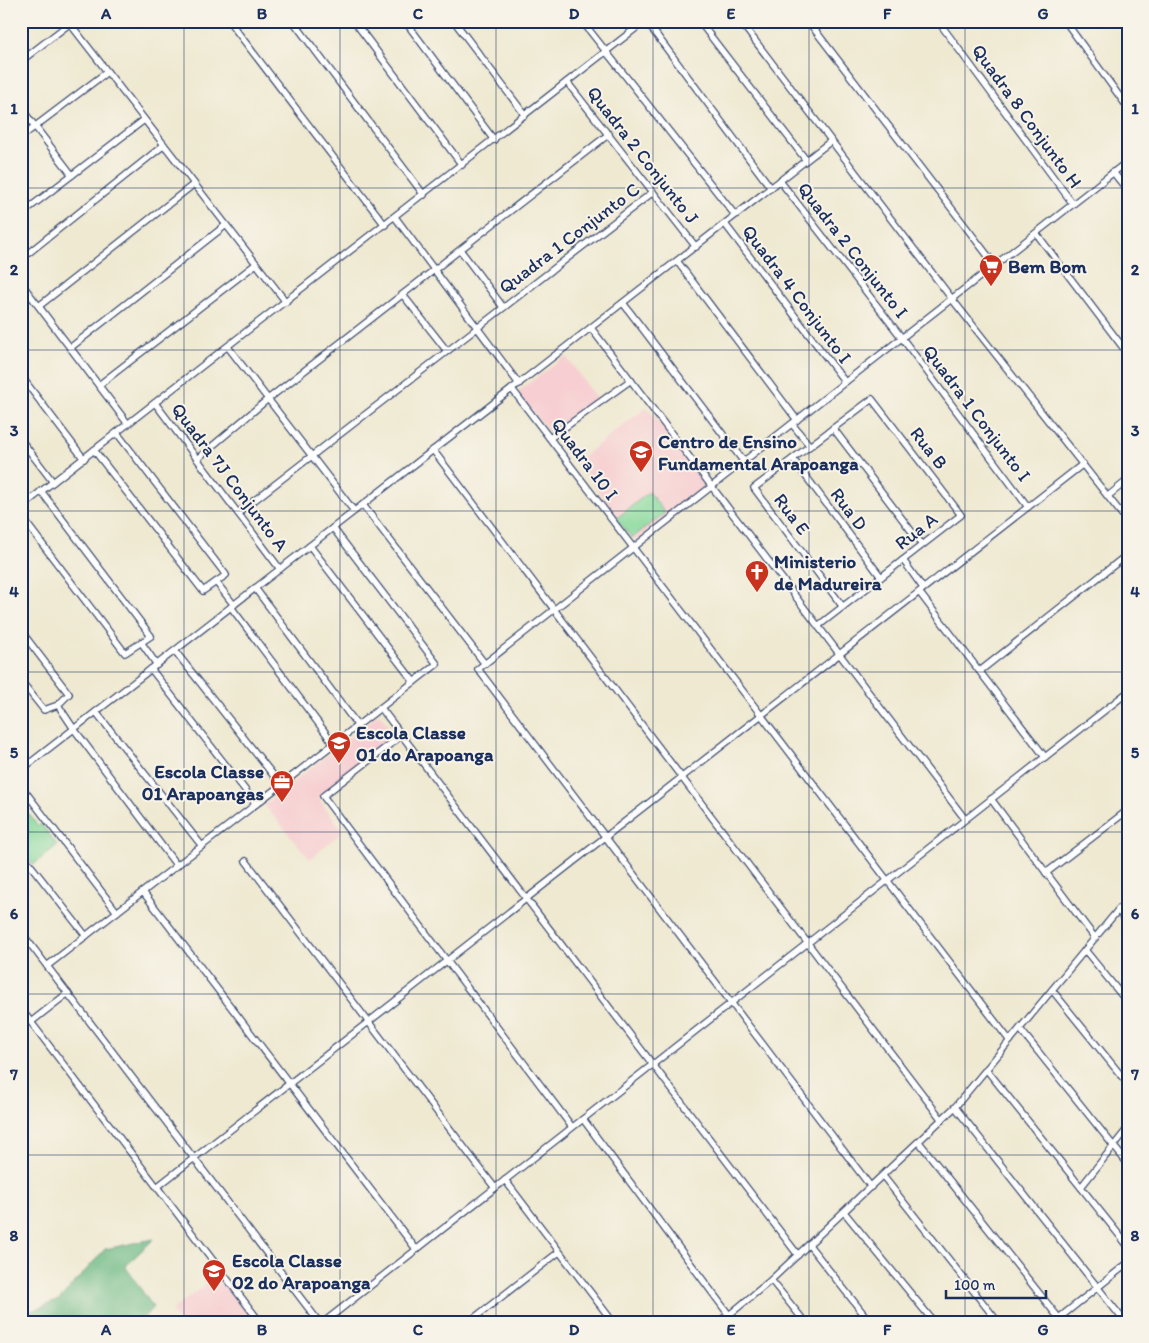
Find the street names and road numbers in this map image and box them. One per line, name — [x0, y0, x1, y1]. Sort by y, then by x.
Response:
street label: Quadra 8 Conjunto H — [967, 39, 1087, 193]
street label: Quadra 2 Conjunto J — [582, 81, 704, 229]
street label: Quadra 2 Conjunto I — [793, 177, 913, 323]
street label: Quadra 1 Conjunto C — [494, 178, 644, 298]
street label: Quadra 4 Conjunto I — [737, 220, 857, 368]
street label: Quadra 1 Conjunto I — [918, 340, 1036, 486]
street label: Quadra 7J Conjunto A — [167, 398, 293, 556]
street label: Quadra 10 I — [547, 413, 623, 505]
street label: Rua B — [905, 422, 953, 474]
street label: Rua D — [825, 483, 873, 535]
street label: Rua E — [769, 489, 815, 539]
street label: Rua A — [890, 507, 942, 555]

